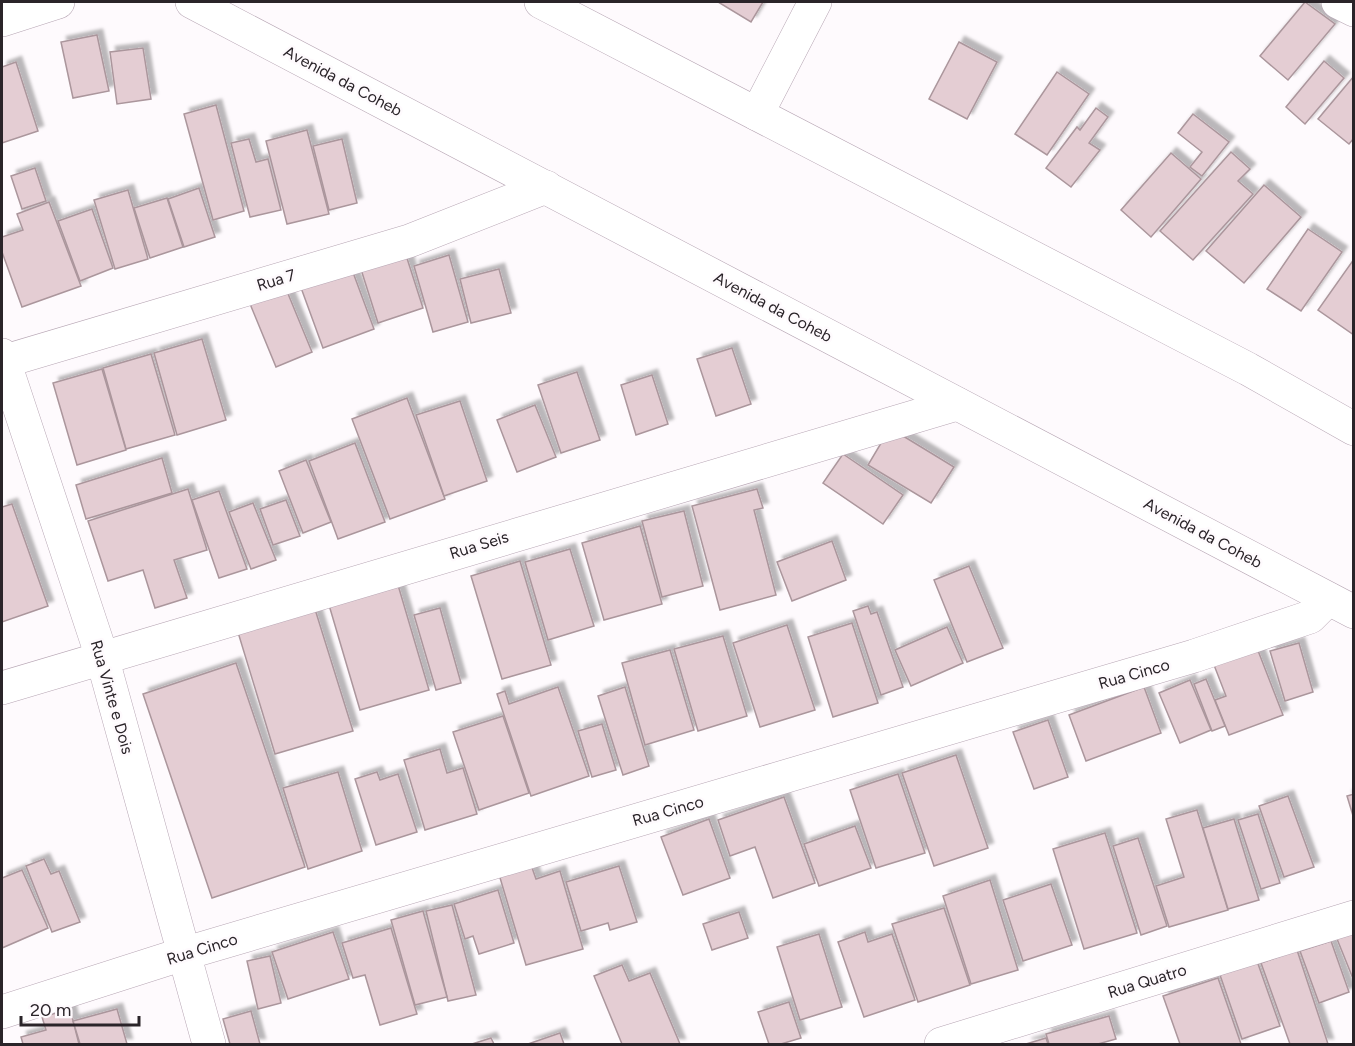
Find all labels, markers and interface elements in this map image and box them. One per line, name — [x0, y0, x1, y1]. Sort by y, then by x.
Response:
street label: Avenida da Coheb — [281, 42, 405, 120]
street label: Rua 7 — [254, 265, 298, 295]
street label: Avenida da Coheb — [711, 268, 835, 346]
street label: Avenida da Coheb — [1141, 494, 1265, 572]
street label: Rua Seis — [447, 527, 511, 563]
street label: Rua Vinte e Dois — [87, 638, 137, 756]
street label: Rua Cinco — [1096, 655, 1172, 693]
street label: Rua Cinco — [630, 792, 706, 830]
street label: Rua Cinco — [164, 929, 240, 969]
street label: Rua Quatro — [1105, 960, 1189, 1002]
scale bar — [21, 989, 140, 1027]
text: 20 m — [30, 999, 71, 1021]

